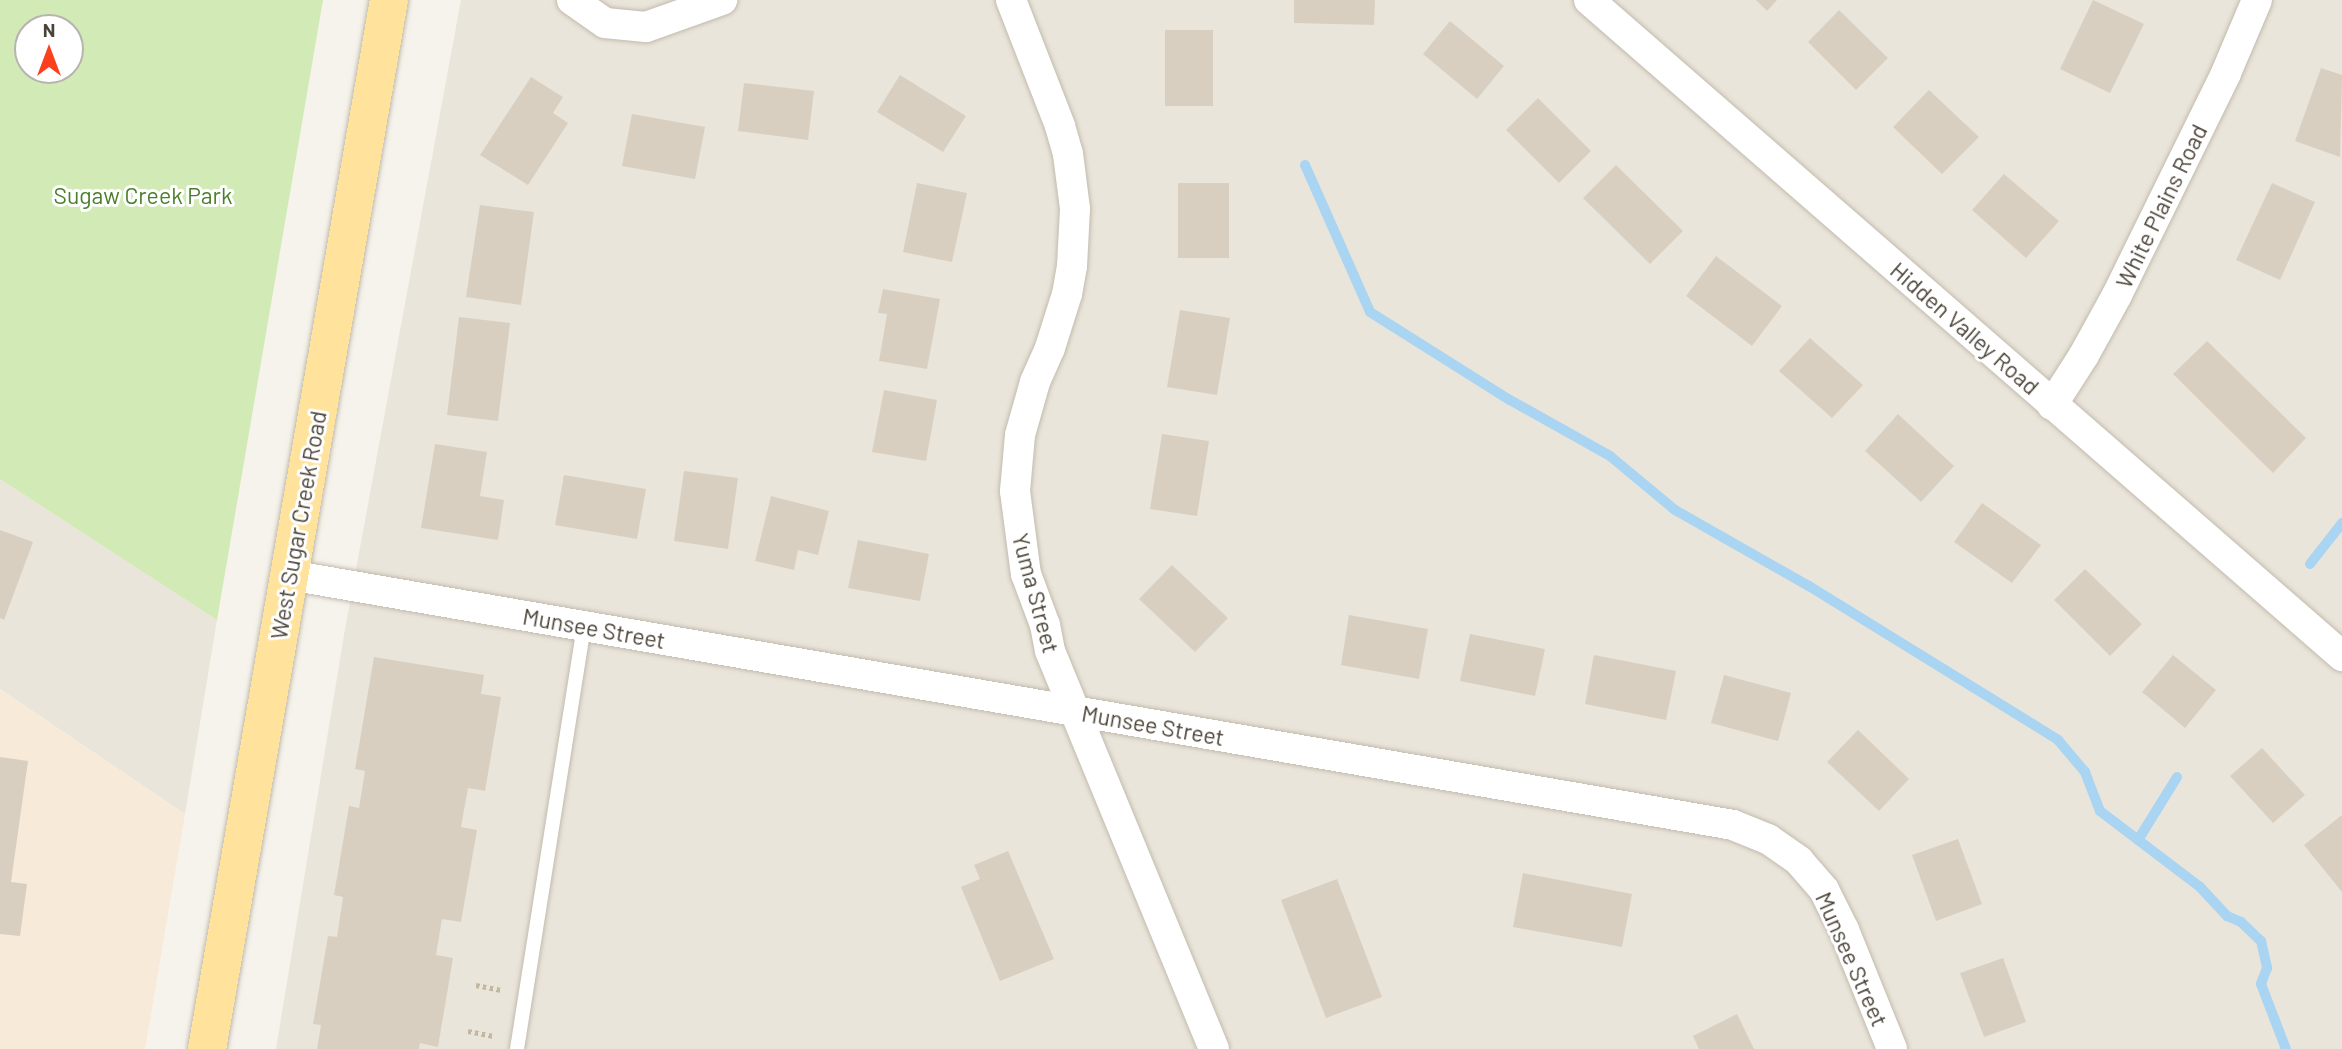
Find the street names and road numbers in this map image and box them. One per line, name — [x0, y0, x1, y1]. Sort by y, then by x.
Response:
street label: White Plains Road — [2109, 120, 2213, 292]
street label: Hidden Valley Road — [1885, 256, 2045, 400]
street label: West Sugar Creek Road — [264, 409, 332, 641]
street label: Yuma Street — [1007, 530, 1065, 656]
street label: Munsee Street — [521, 602, 667, 654]
street label: Munsee Street — [1080, 699, 1226, 751]
street label: Munsee Street — [1810, 888, 1894, 1030]

